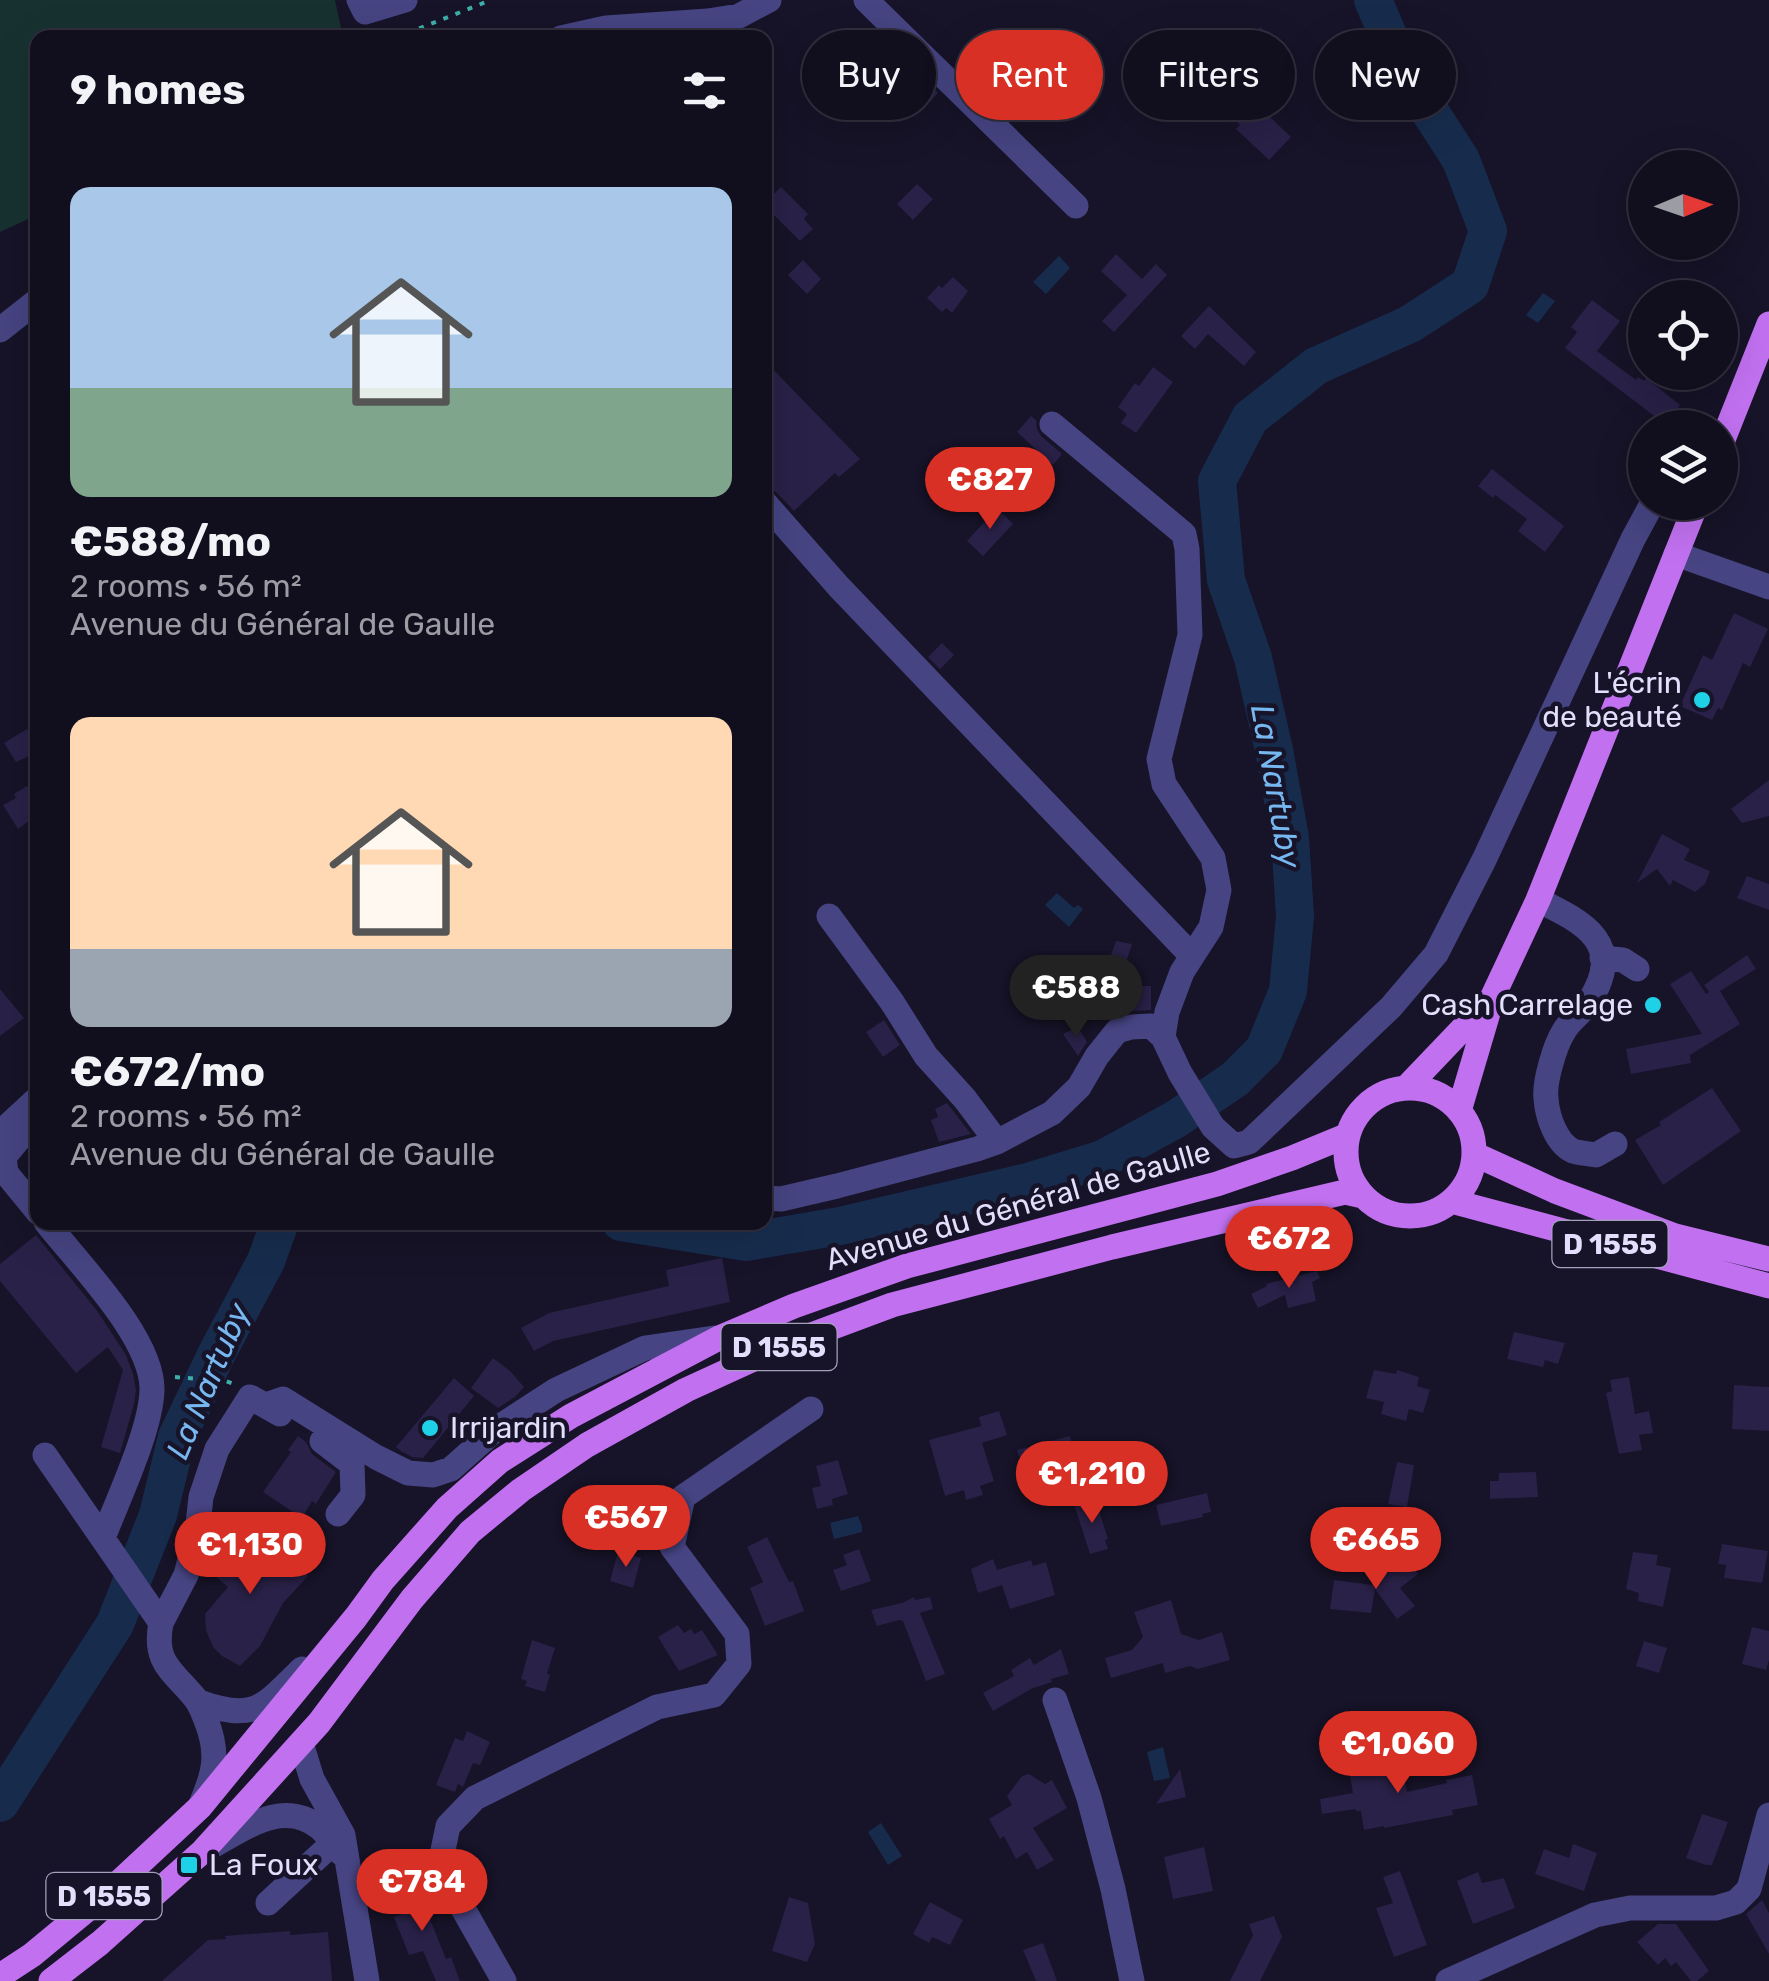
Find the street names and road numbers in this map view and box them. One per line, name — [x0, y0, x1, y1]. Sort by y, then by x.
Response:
street label: Avenue du Général de Gaulle — [821, 1134, 1215, 1278]
road number: D 1555 — [1552, 1221, 1668, 1267]
road number: D 1555 — [722, 1324, 836, 1370]
road number: D 1555 — [46, 1873, 162, 1919]

